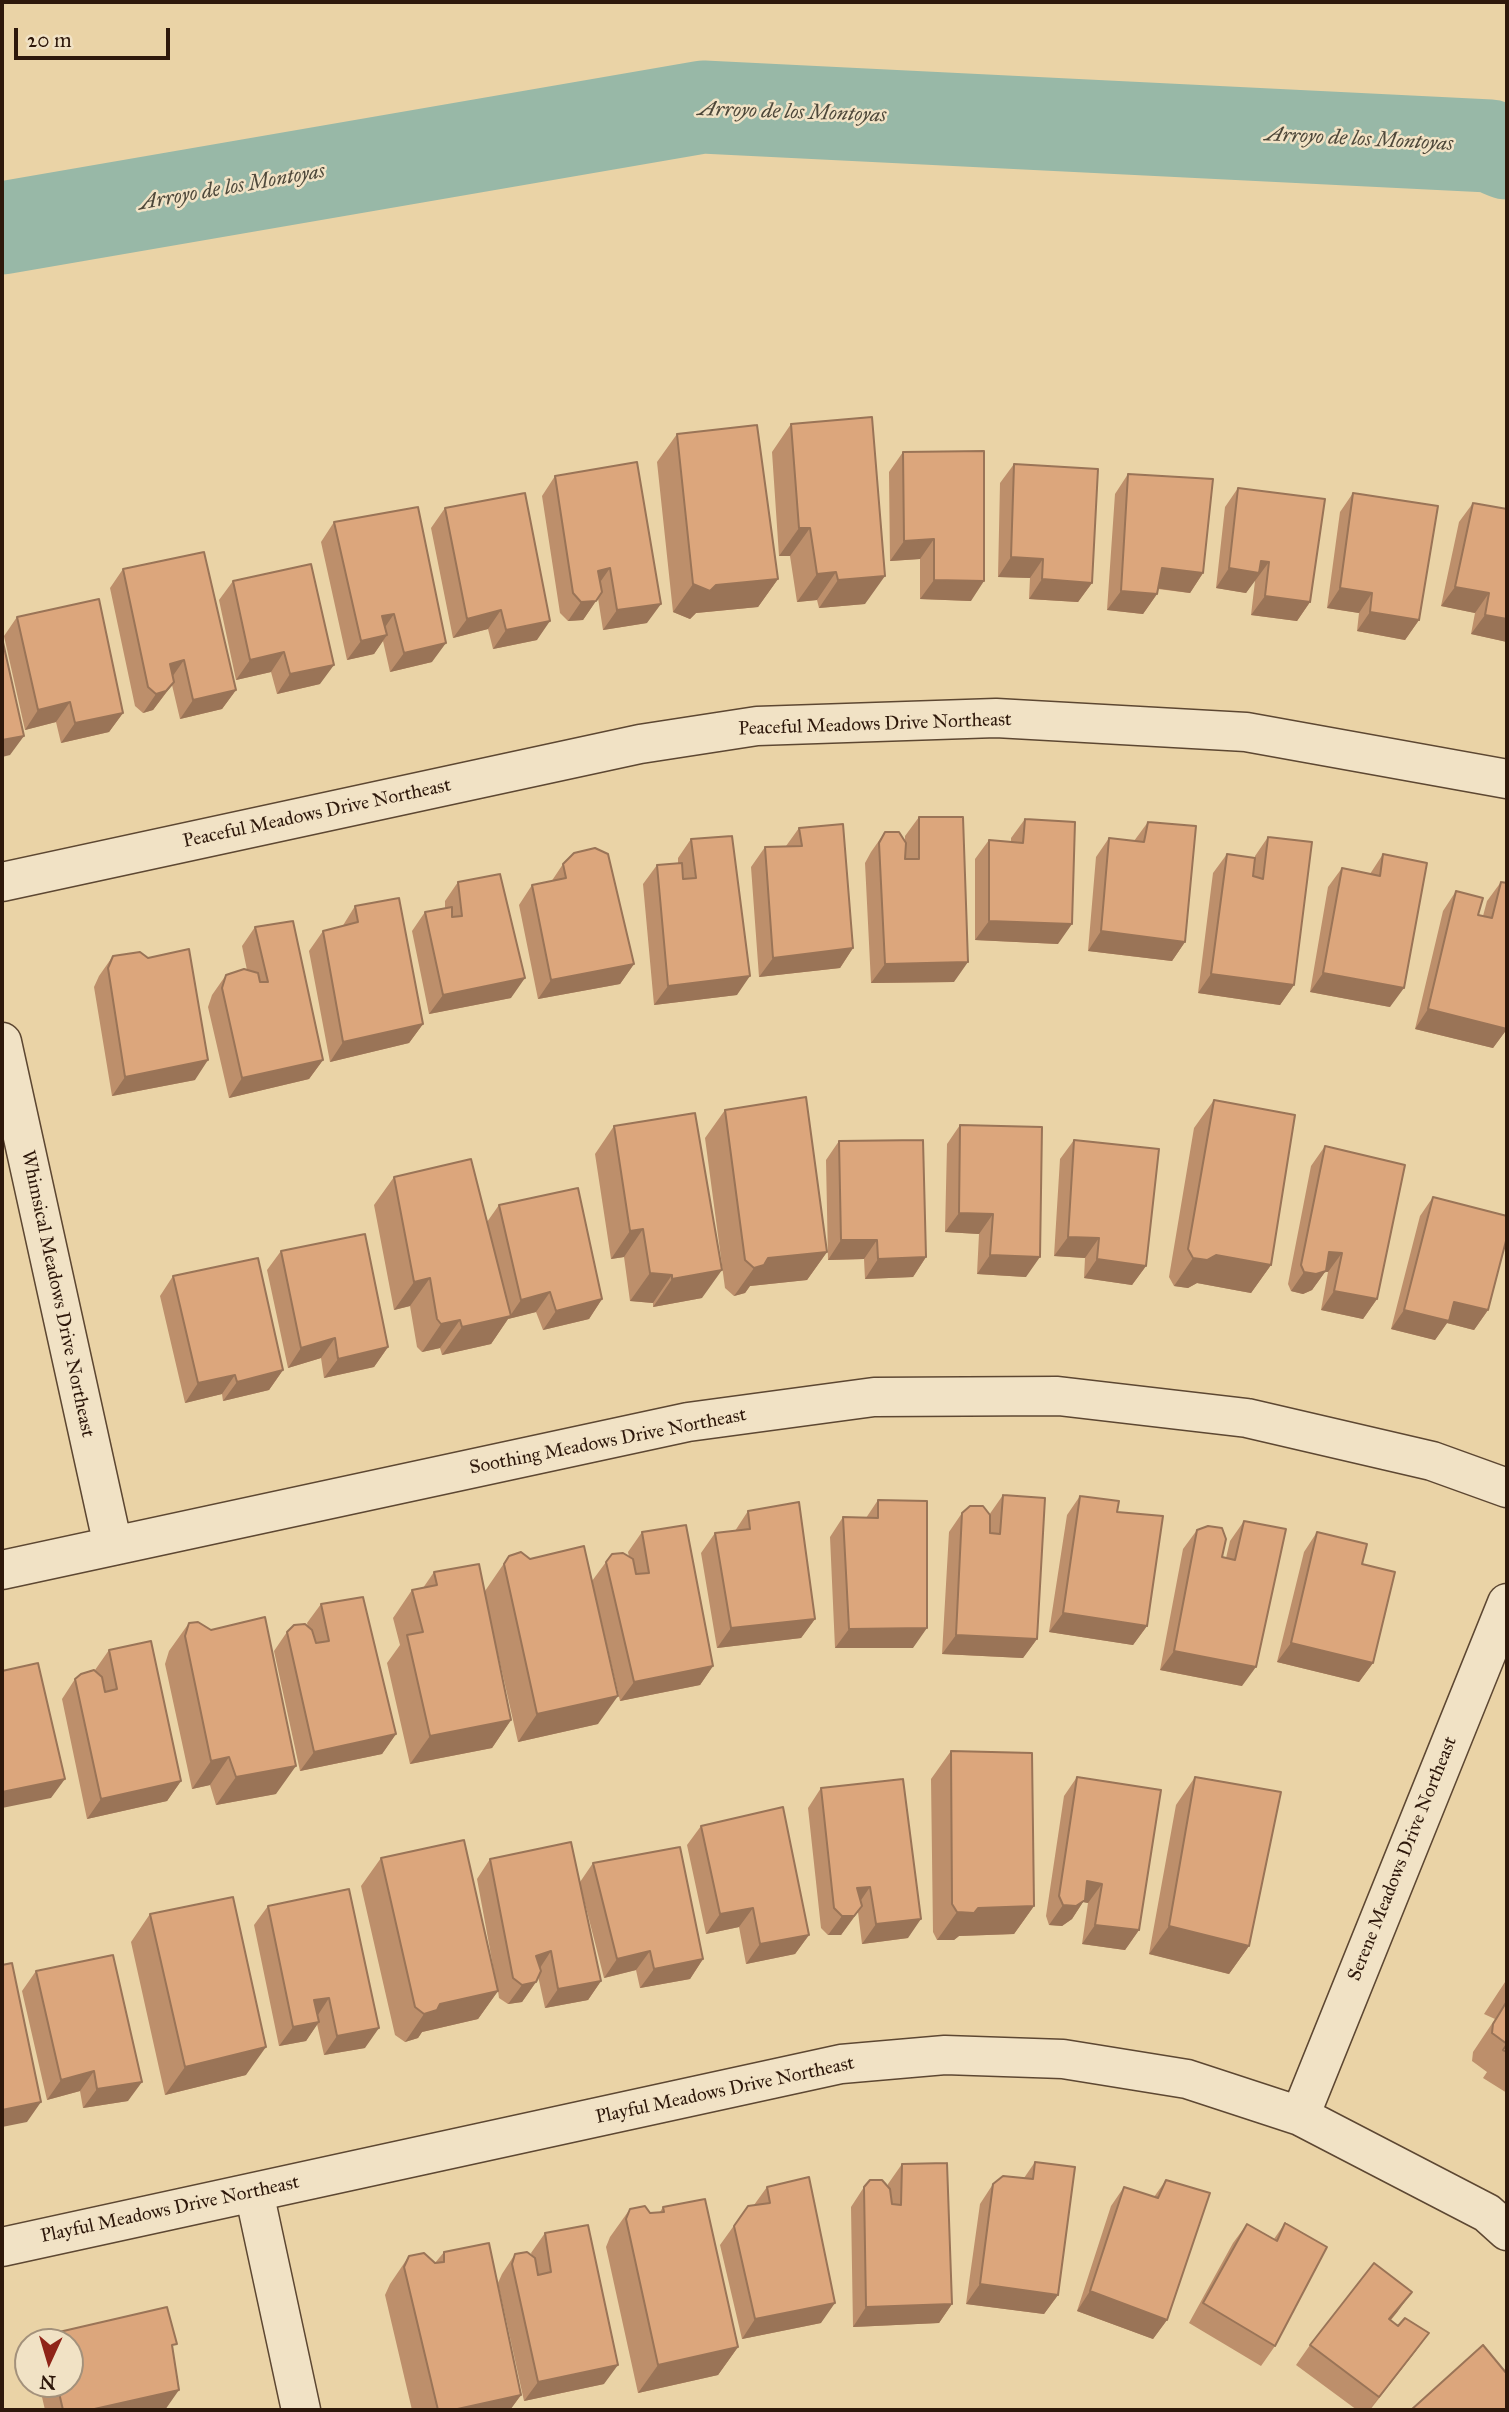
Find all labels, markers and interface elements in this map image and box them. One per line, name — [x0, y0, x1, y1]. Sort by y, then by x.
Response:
scale bar — [18, 14, 173, 58]
text: 20 m — [27, 27, 72, 53]
water label: Arroyo de los Montoyas — [697, 97, 887, 129]
water label: Arroyo de los Montoyas — [1264, 122, 1454, 158]
water label: Arroyo de los Montoyas — [137, 159, 327, 217]
street label: Peaceful Meadows Drive Northeast — [738, 709, 1012, 741]
street label: Peaceful Meadows Drive Northeast — [181, 774, 453, 854]
street label: Whimsical Meadows Drive Northeast — [15, 1148, 99, 1440]
street label: Soothing Meadows Drive Northeast — [468, 1404, 748, 1480]
street label: Serene Meadows Drive Northeast — [1343, 1734, 1463, 1984]
street label: Playful Meadows Drive Northeast — [594, 2052, 856, 2130]
street label: Playful Meadows Drive Northeast — [39, 2171, 301, 2249]
north arrow — [14, 2328, 84, 2398]
text: N — [39, 2370, 56, 2394]

